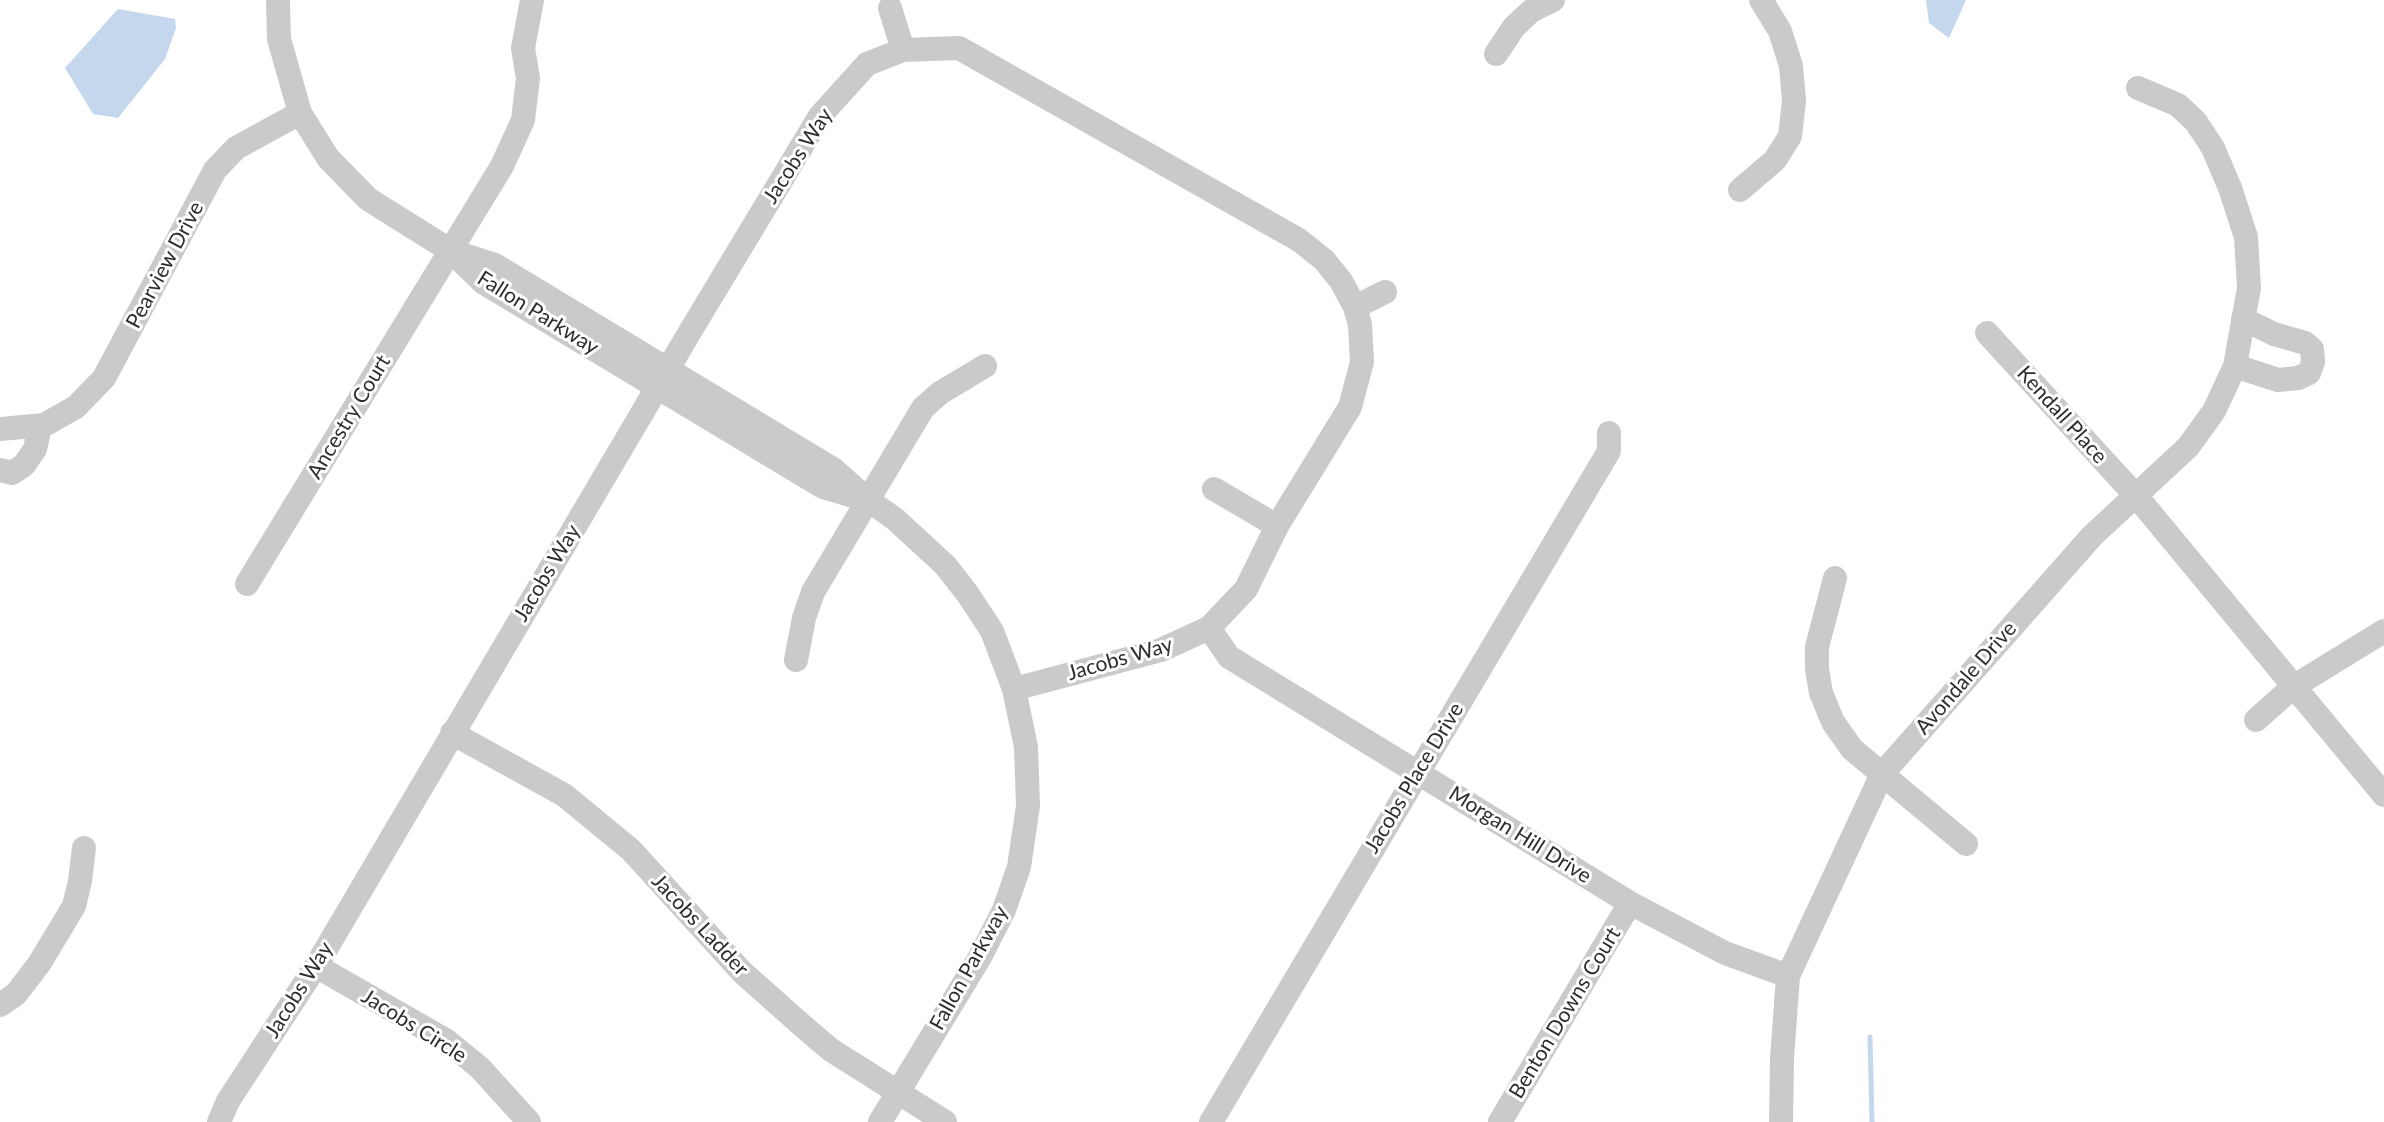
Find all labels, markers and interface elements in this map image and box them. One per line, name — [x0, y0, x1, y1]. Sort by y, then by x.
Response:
street label: Jacobs Way — [758, 104, 838, 208]
street label: Pearview Drive — [121, 197, 209, 333]
street label: Fallon Parkway — [473, 266, 603, 360]
street label: Ancestry Court — [302, 351, 396, 483]
street label: Kendall Place — [2012, 361, 2112, 469]
street label: Jacobs Way — [508, 520, 586, 626]
street label: Avondale Drive — [1910, 616, 2022, 740]
street label: Jacobs Way — [1064, 632, 1176, 686]
street label: Jacobs Place Drive — [1359, 698, 1469, 858]
street label: Morgan Hill Drive — [1444, 781, 1596, 889]
street label: Jacobs Ladder — [646, 869, 754, 981]
street label: Fallon Parkway — [924, 901, 1014, 1035]
street label: Benton Downs Court — [1504, 923, 1626, 1103]
street label: Jacobs Way — [260, 937, 338, 1043]
street label: Jacobs Circle — [357, 984, 471, 1068]

